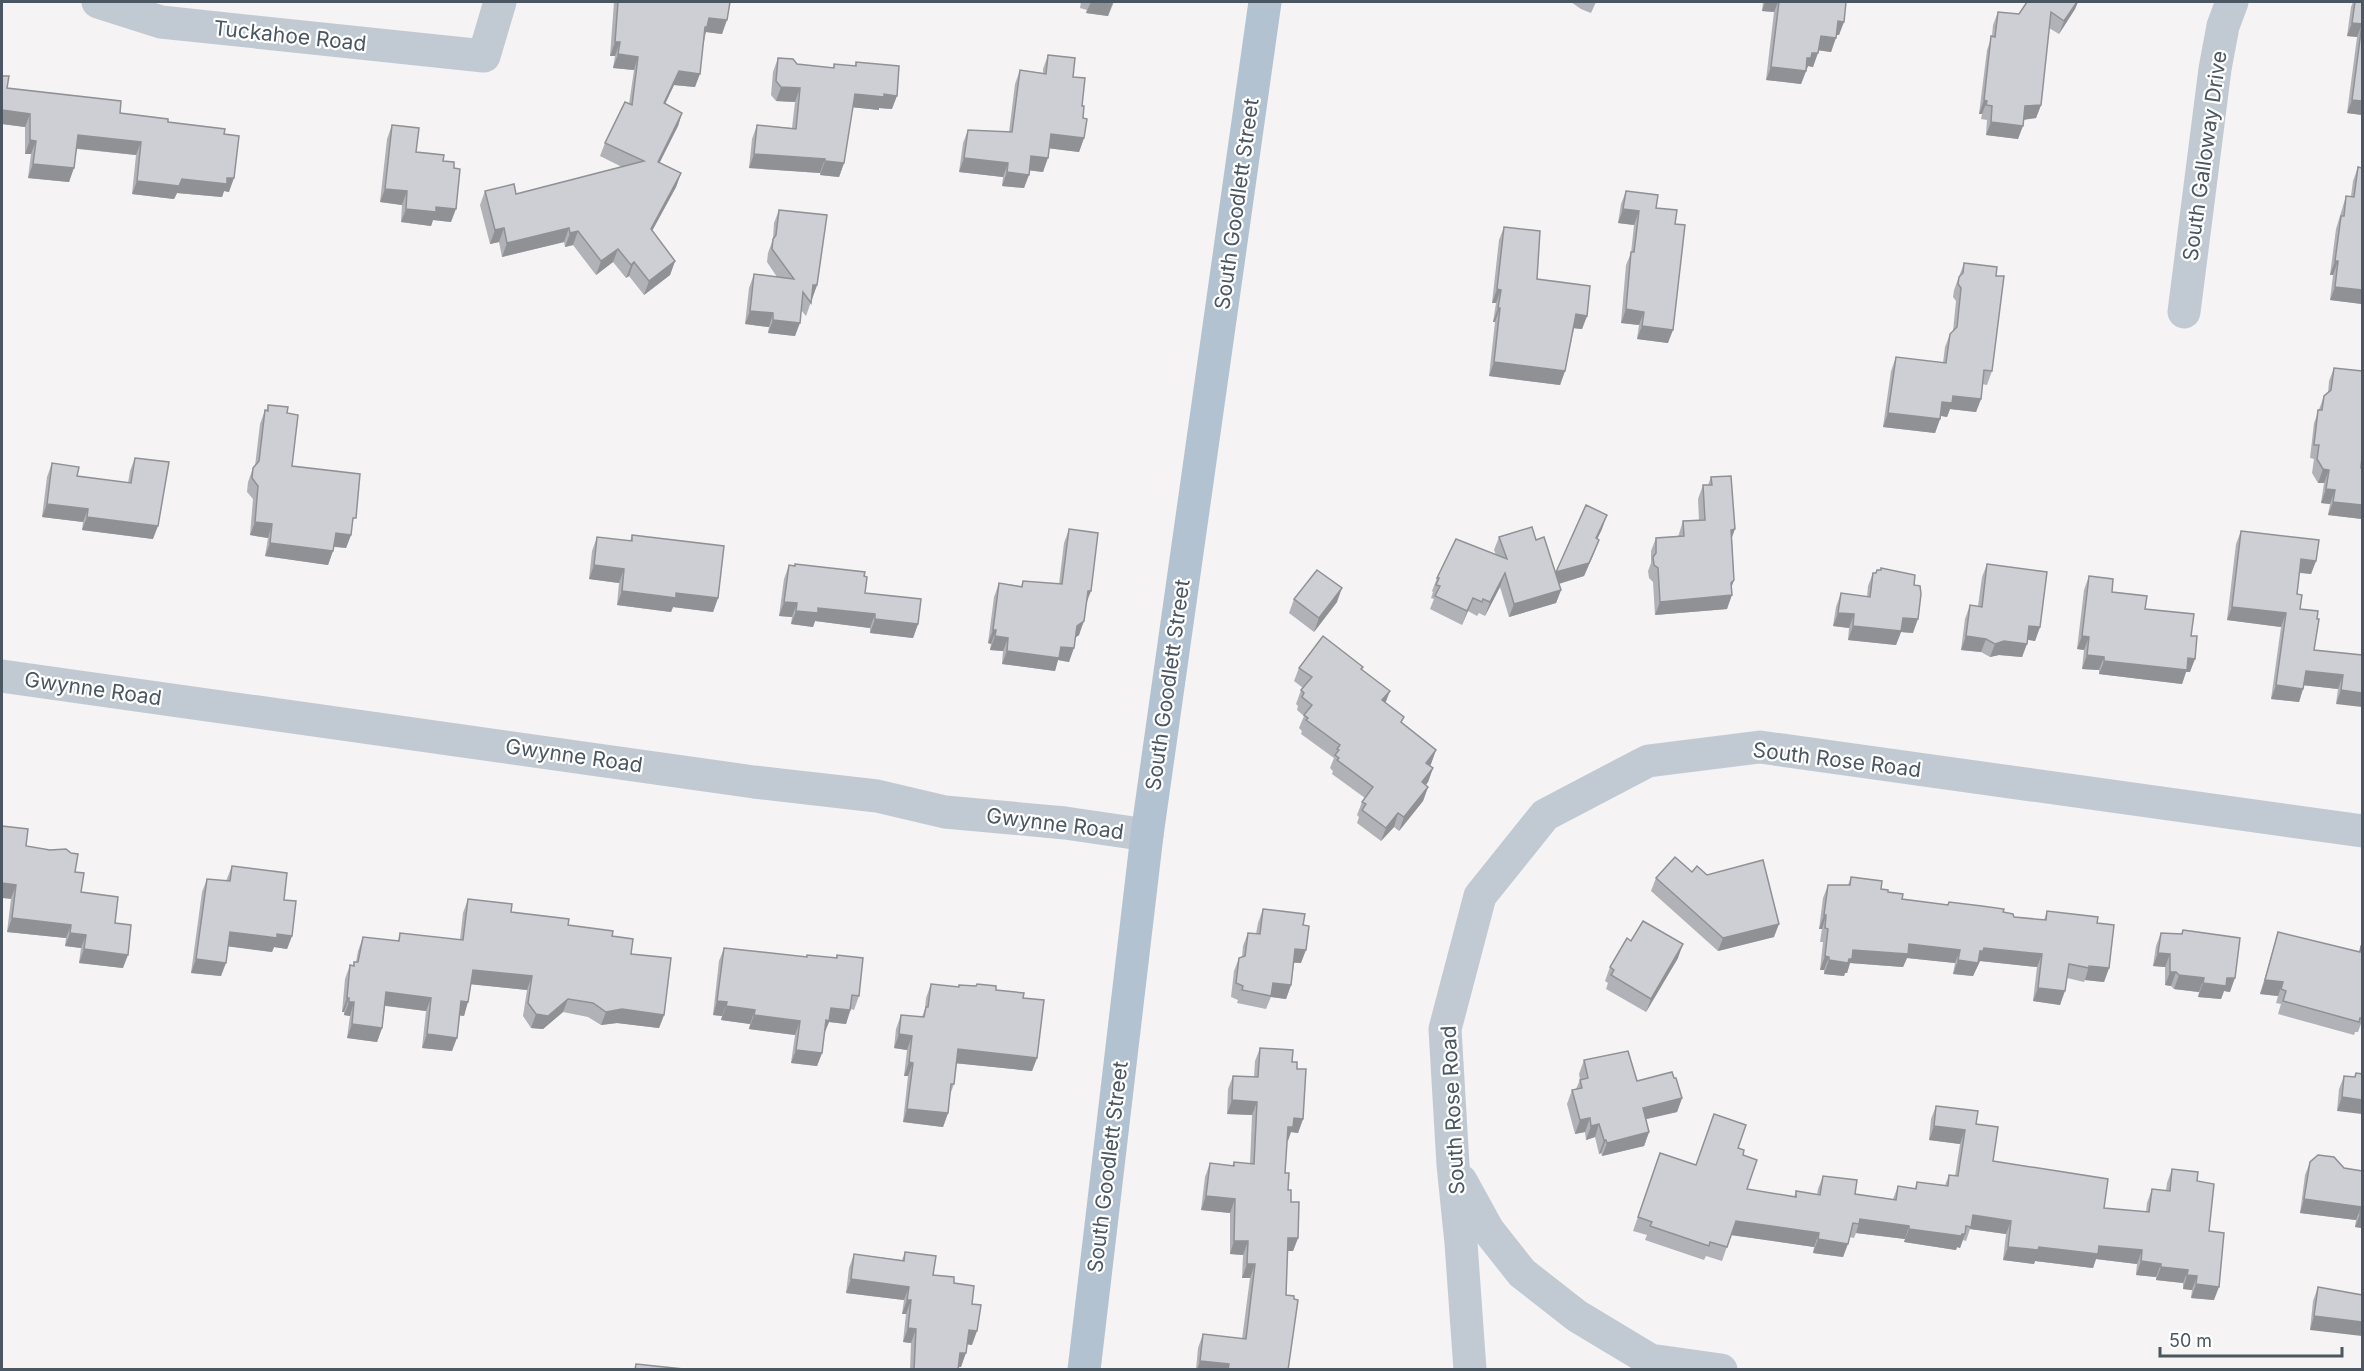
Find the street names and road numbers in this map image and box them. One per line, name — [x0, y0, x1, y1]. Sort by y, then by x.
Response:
street label: Tuckahoe Road — [212, 15, 368, 56]
street label: South Galloway Drive — [2177, 49, 2232, 263]
street label: South Goodlett Street — [1209, 97, 1264, 311]
street label: South Goodlett Street — [1140, 578, 1195, 792]
street label: Gwynne Road — [23, 667, 163, 711]
street label: Gwynne Road — [504, 734, 644, 778]
street label: South Rose Road — [1751, 737, 1923, 782]
street label: Gwynne Road — [985, 803, 1125, 844]
street label: South Rose Road — [1436, 1025, 1469, 1195]
street label: South Goodlett Street — [1082, 1060, 1133, 1274]

